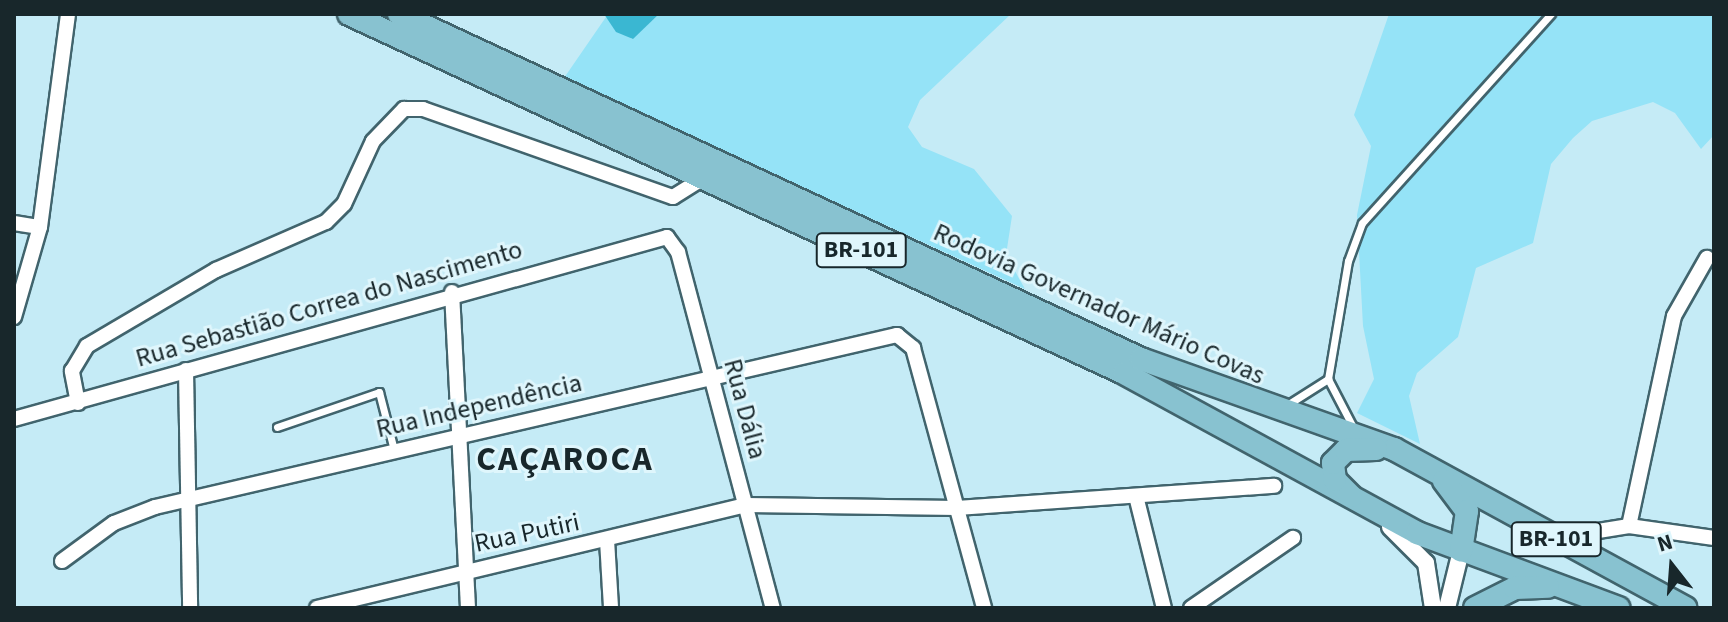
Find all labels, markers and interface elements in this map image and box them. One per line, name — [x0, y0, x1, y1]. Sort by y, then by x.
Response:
street label: Rodovia Governador Mário Covas — [929, 217, 1269, 391]
road number: BR-101 — [815, 230, 907, 270]
street label: Rua Sebastião Correa do Nascimento — [132, 234, 526, 374]
street label: Rua Dália — [717, 355, 773, 463]
street label: Rua Independência — [373, 367, 585, 445]
district label: CAÇAROCA — [476, 440, 654, 480]
street label: Rua Putiri — [472, 507, 582, 559]
road number: BR-101 — [1510, 519, 1602, 559]
north arrow — [1632, 526, 1712, 606]
text: N — [1653, 526, 1677, 560]

